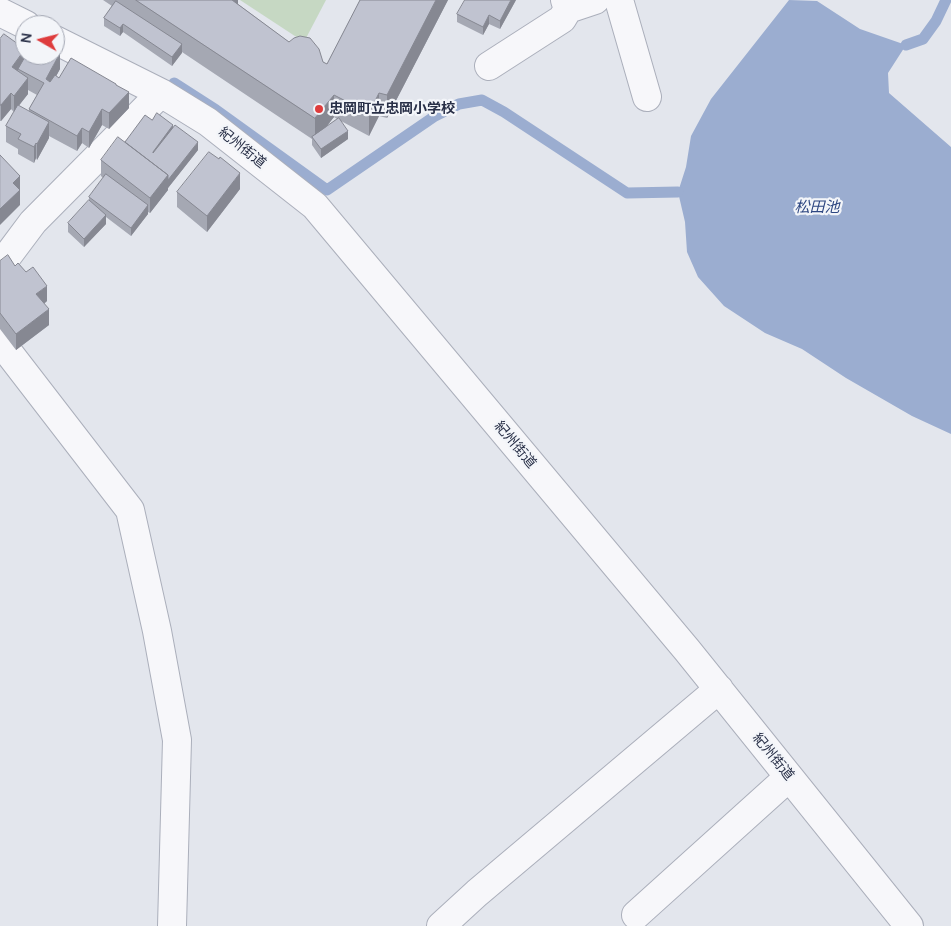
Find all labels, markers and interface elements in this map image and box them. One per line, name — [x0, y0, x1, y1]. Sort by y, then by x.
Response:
north arrow — [15, 15, 65, 65]
text: N — [16, 32, 36, 44]
place label: 忠岡町立忠岡小学校 — [329, 101, 455, 117]
marker: 忠岡町立忠岡小学校 — [313, 103, 325, 115]
street label: 紀州街道 — [215, 124, 269, 172]
water label: 松田池 — [795, 199, 839, 217]
street label: 紀州街道 — [491, 418, 539, 472]
street label: 紀州街道 — [749, 730, 797, 784]

